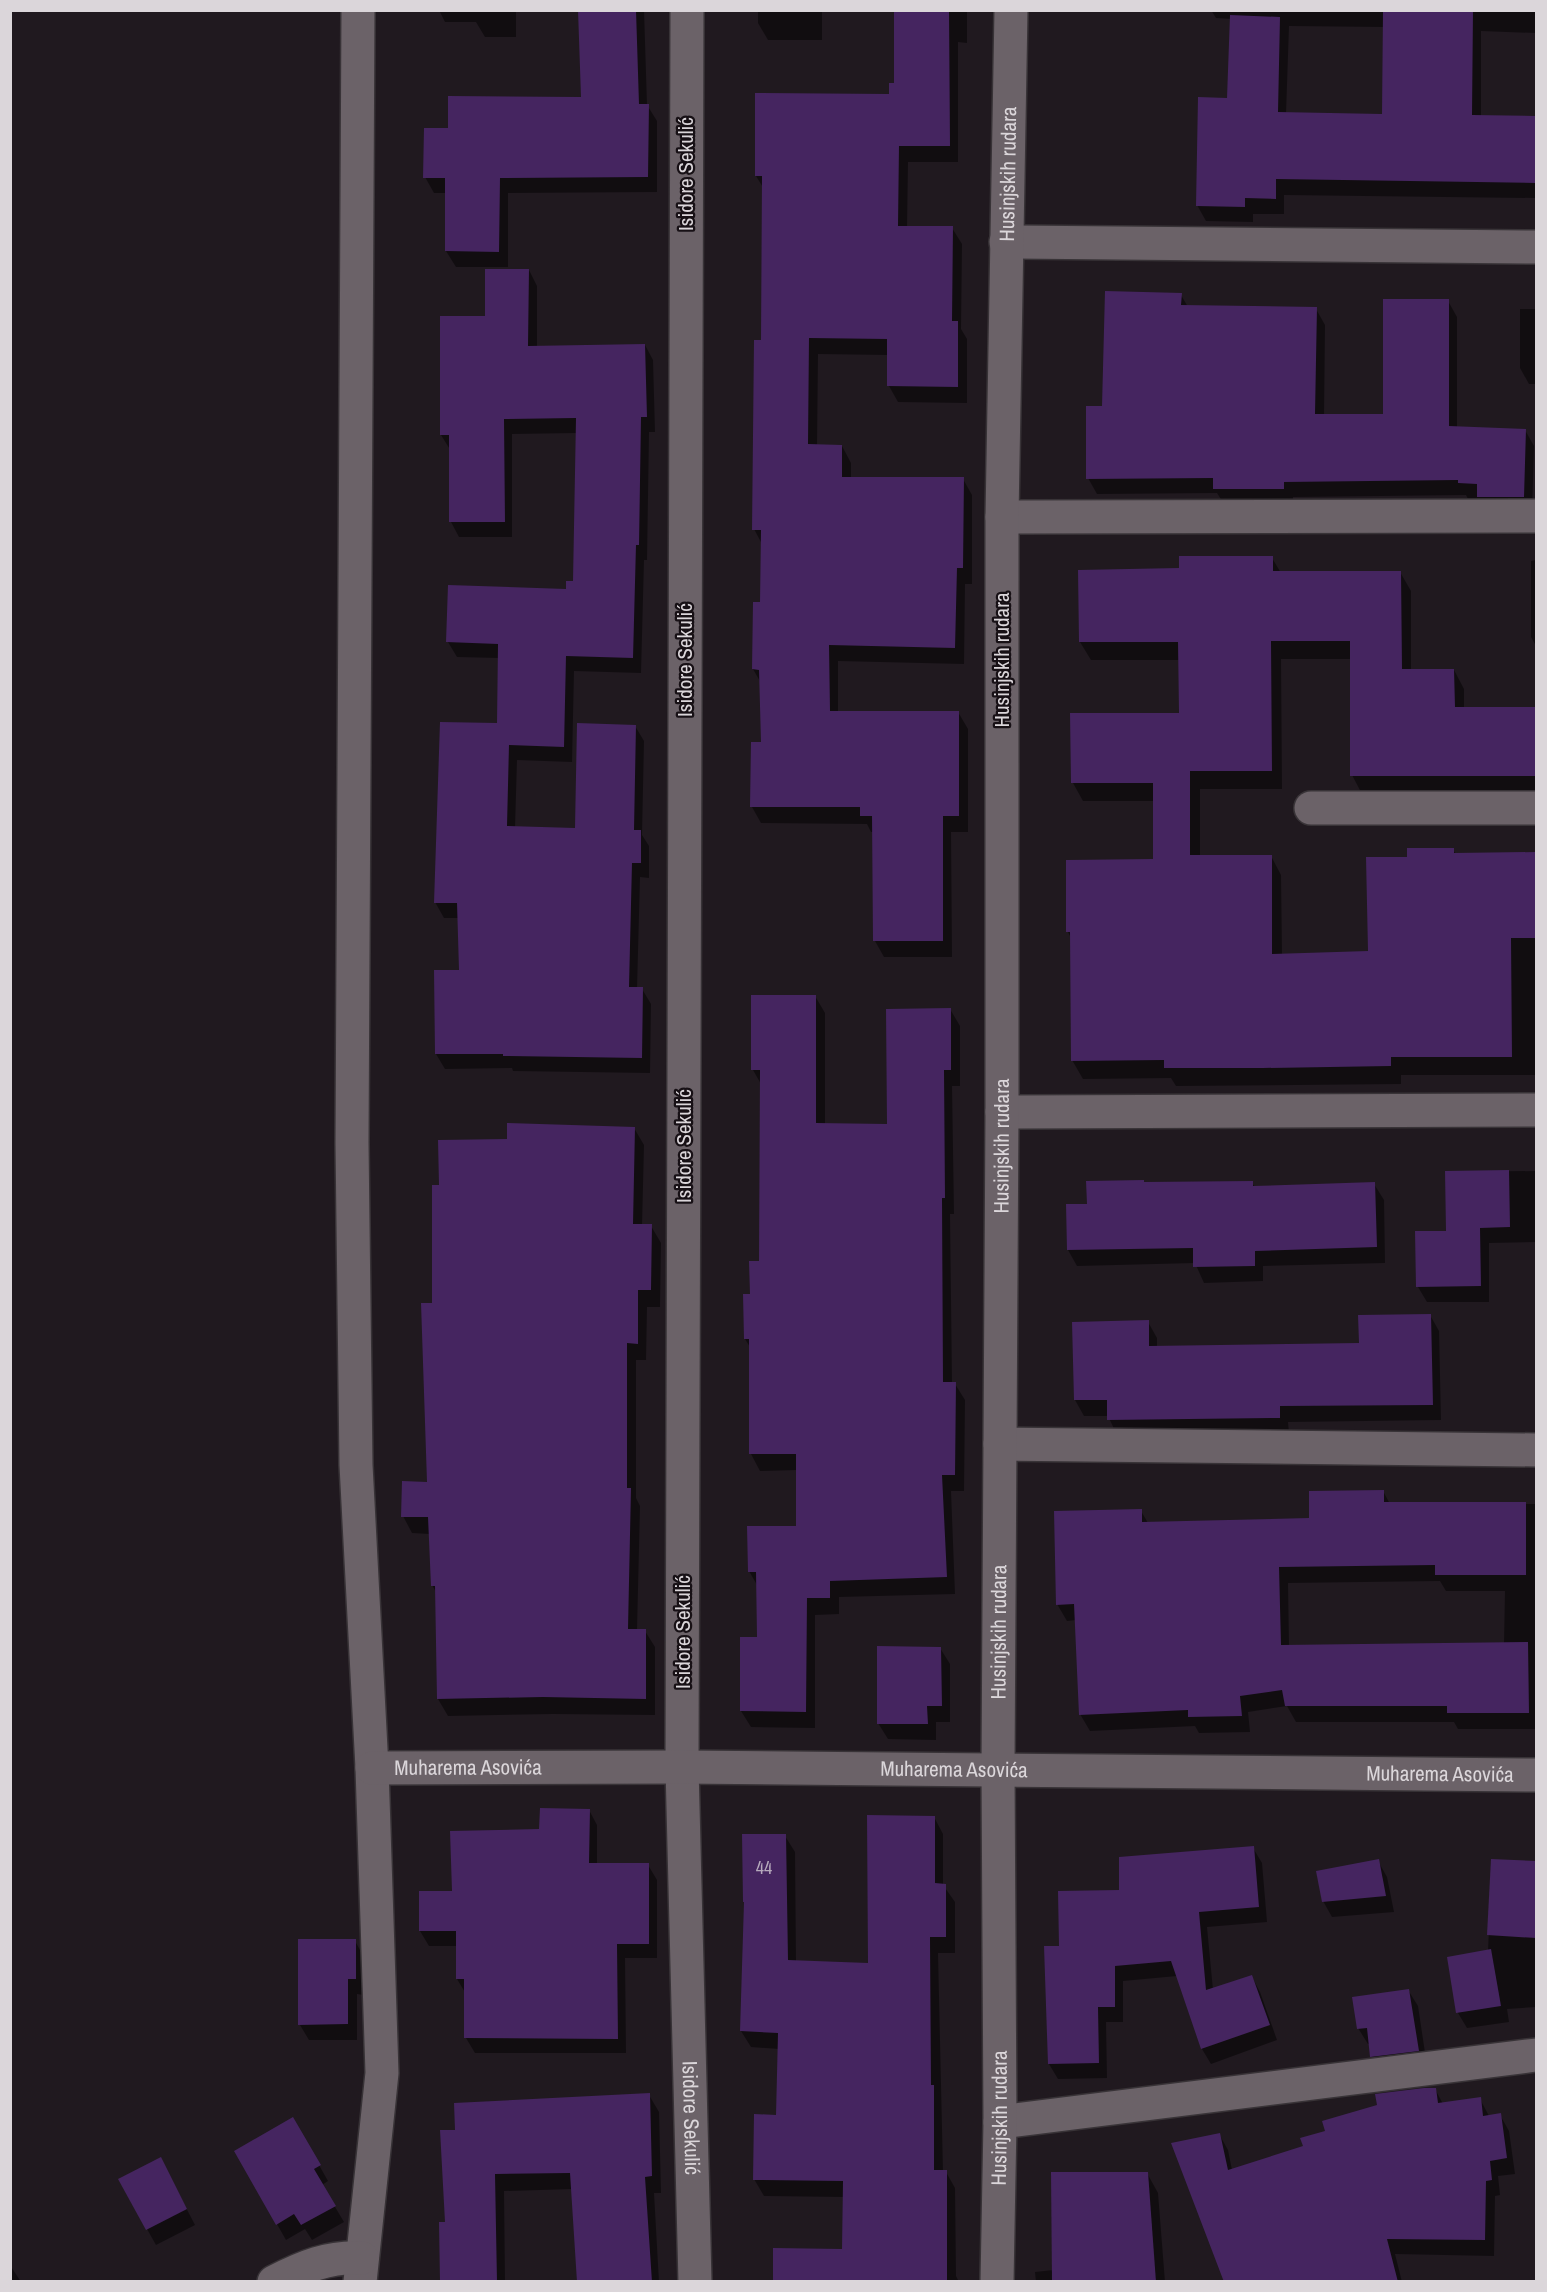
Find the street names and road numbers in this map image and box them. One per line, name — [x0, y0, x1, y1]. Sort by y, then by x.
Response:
street label: Husinjskih rudara — [992, 106, 1023, 242]
street label: Isidore Sekulić — [671, 117, 700, 231]
street label: Husinjskih rudara — [987, 592, 1016, 727]
street label: Isidore Sekulić — [670, 603, 699, 717]
street label: Husinjskih rudara — [986, 1078, 1016, 1214]
street label: Isidore Sekulić — [669, 1089, 698, 1203]
street label: Husinjskih rudara — [983, 1564, 1013, 1700]
street label: Isidore Sekulić — [668, 1575, 697, 1689]
street label: Muharema Asovića — [394, 1752, 542, 1782]
street label: Muharema Asovića — [880, 1754, 1028, 1784]
street label: Muharema Asovića — [1366, 1758, 1514, 1789]
street label: Husinjskih rudara — [984, 2050, 1014, 2186]
street label: Isidore Sekulić — [675, 2061, 707, 2175]

